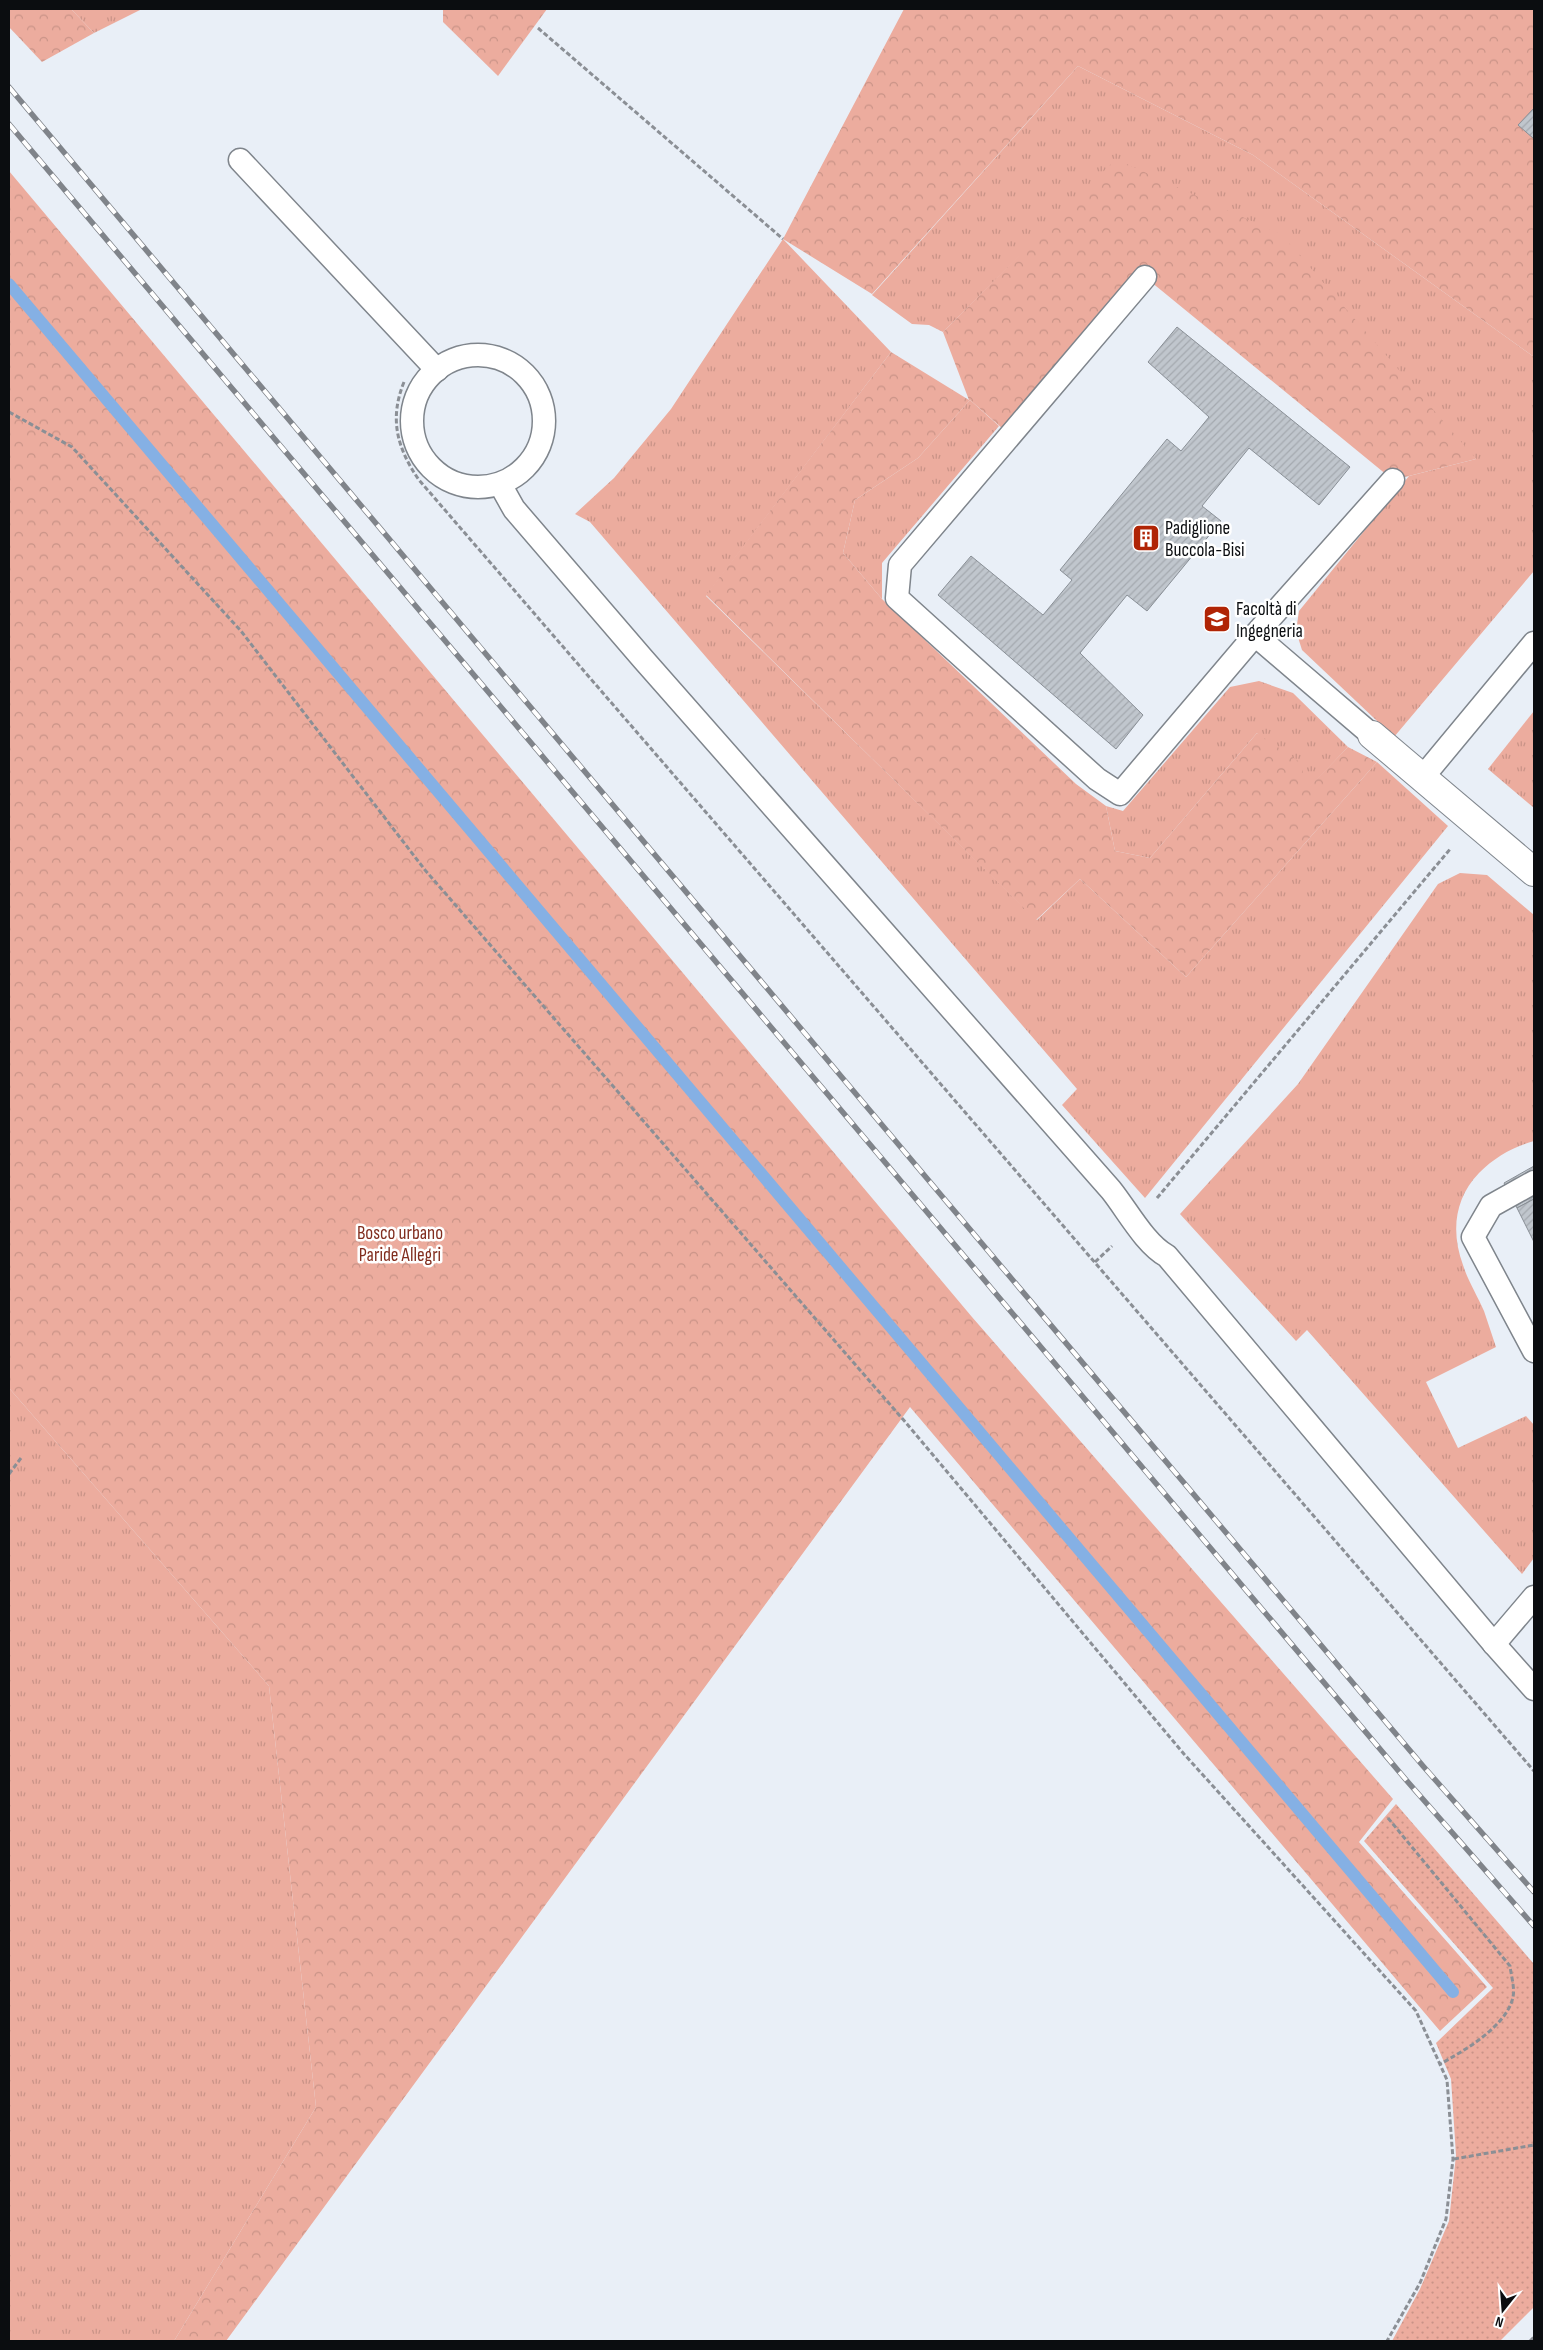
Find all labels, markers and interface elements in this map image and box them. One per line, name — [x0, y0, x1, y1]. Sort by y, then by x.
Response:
place label: Padiglione Buccola-Bisi — [1165, 517, 1245, 562]
building icon: Padiglione Buccola-Bisi — [1131, 523, 1161, 553]
place label: Facoltà di Ingegneria — [1236, 598, 1303, 643]
school or university icon: Facoltà di Ingegneria — [1202, 604, 1232, 634]
park label: Bosco urbano Paride Allegri — [357, 1222, 443, 1267]
north arrow — [1478, 2285, 1528, 2335]
text: N — [1493, 2313, 1505, 2331]

